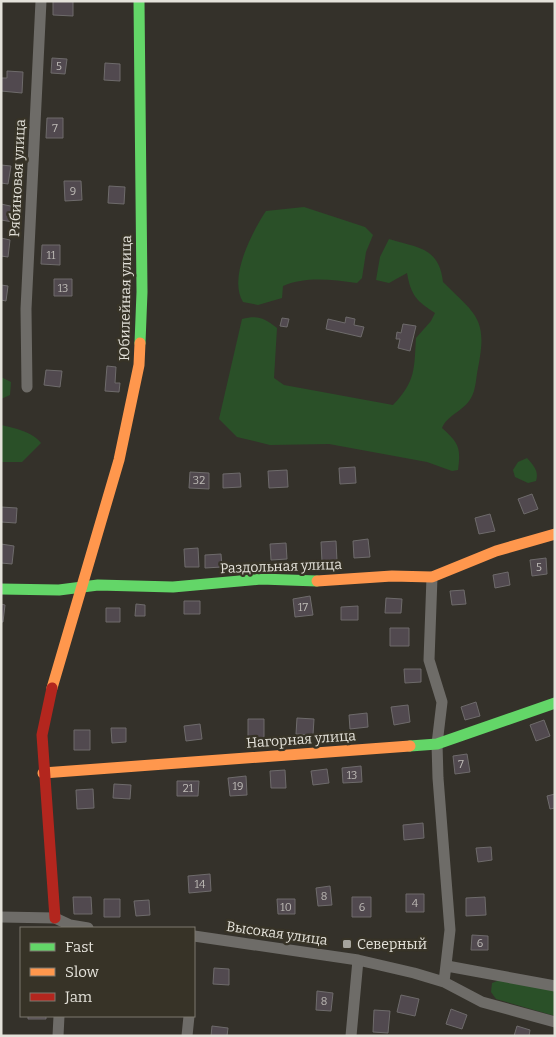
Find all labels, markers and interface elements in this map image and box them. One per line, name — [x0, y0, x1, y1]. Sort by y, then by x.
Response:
house number: 5 — [56, 60, 62, 73]
street label: Рябиновая улица — [6, 118, 29, 238]
house number: 7 — [52, 122, 58, 135]
house number: 9 — [70, 185, 76, 198]
street label: Юбилейная улица — [116, 235, 135, 361]
house number: 11 — [47, 249, 56, 262]
house number: 13 — [58, 282, 68, 295]
house number: 32 — [193, 474, 205, 487]
street label: Раздольная улица — [220, 556, 343, 577]
house number: 5 — [536, 561, 542, 574]
house number: 17 — [298, 601, 308, 614]
street label: Нагорная улица — [246, 727, 357, 752]
house number: 7 — [458, 758, 464, 771]
house number: 13 — [347, 769, 357, 782]
house number: 19 — [233, 780, 243, 793]
house number: 21 — [183, 782, 194, 795]
house number: 14 — [195, 878, 206, 891]
house number: 8 — [321, 890, 327, 903]
house number: 4 — [412, 897, 419, 910]
house number: 10 — [280, 901, 292, 914]
house number: 6 — [359, 901, 365, 914]
street label: Высокая улица — [225, 918, 329, 949]
legend — [20, 927, 195, 1017]
place label: Северный — [357, 936, 427, 953]
house number: 6 — [477, 937, 483, 950]
text: Fast — [65, 938, 94, 956]
marker: Северный — [341, 938, 353, 950]
text: Slow — [65, 963, 100, 981]
text: Jam — [64, 988, 93, 1006]
house number: 8 — [321, 995, 327, 1008]

